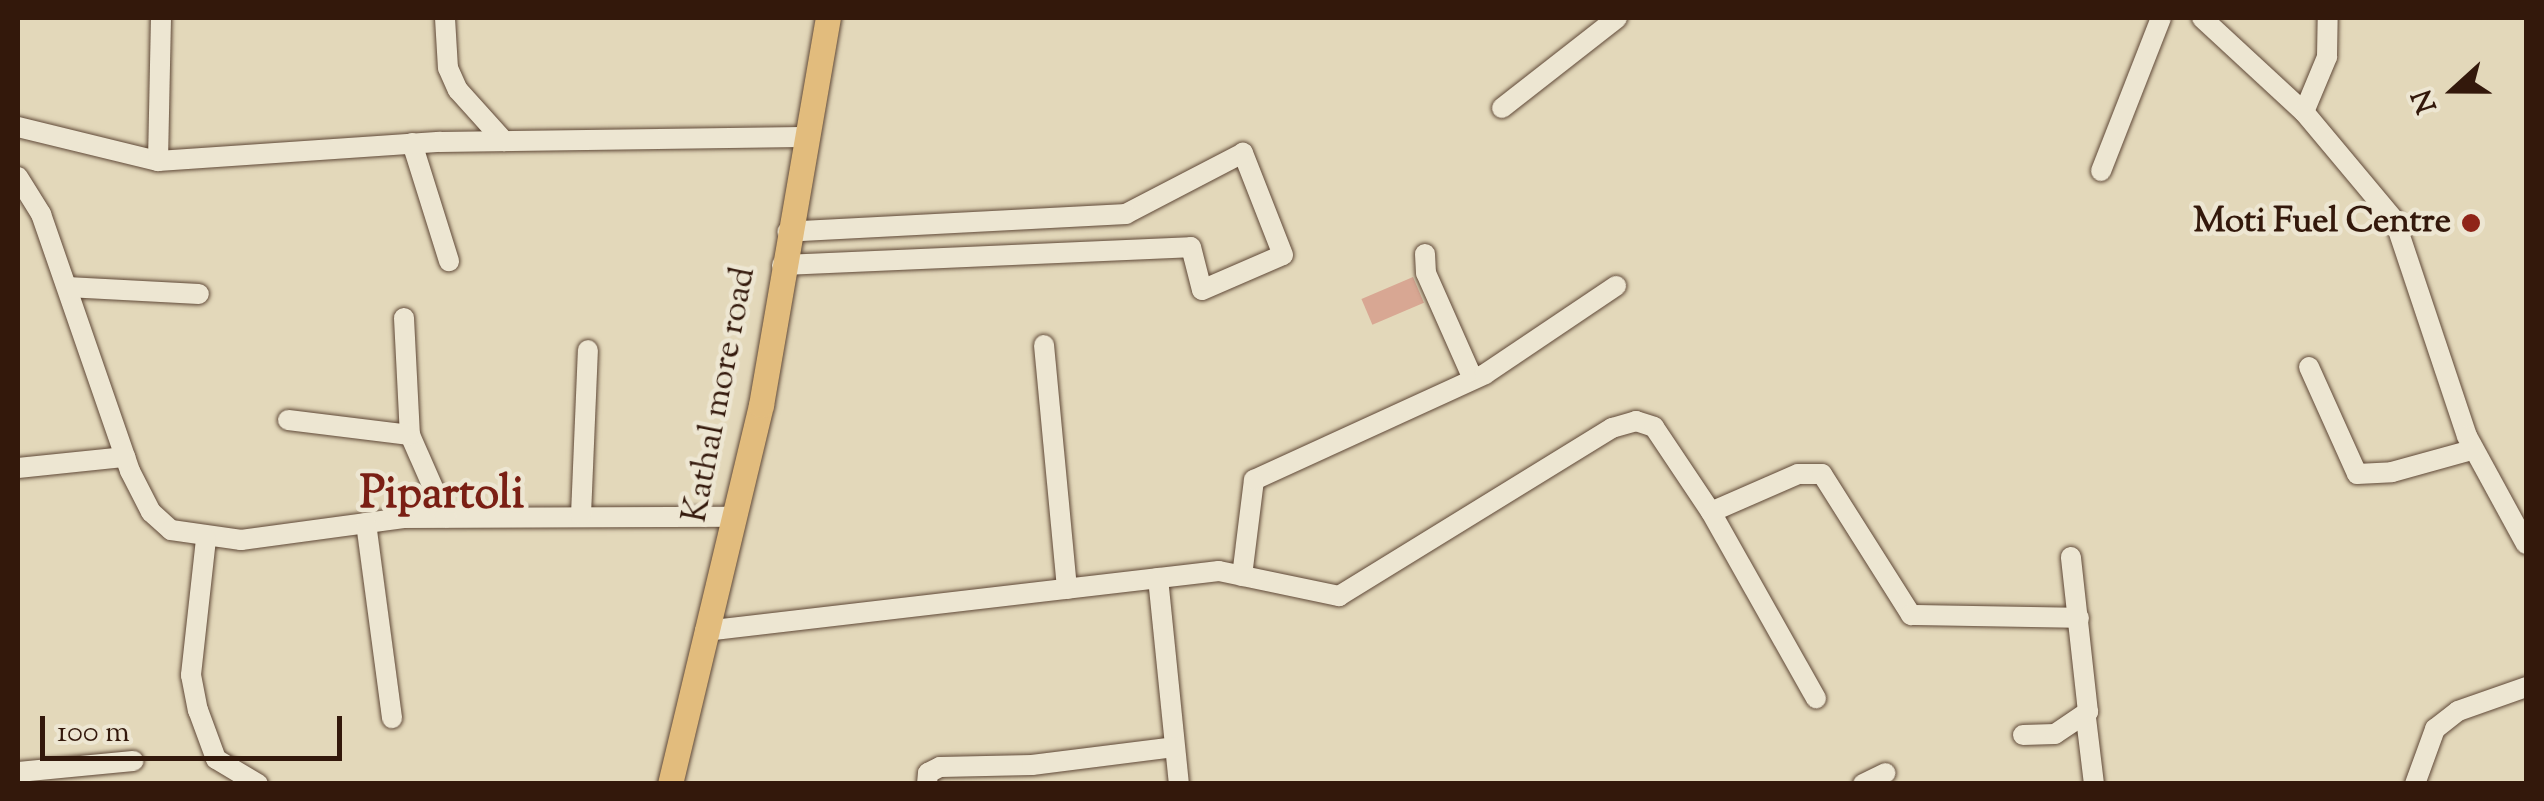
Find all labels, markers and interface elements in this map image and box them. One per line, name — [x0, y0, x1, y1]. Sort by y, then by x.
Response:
north arrow — [2404, 40, 2504, 140]
text: N — [2403, 83, 2449, 118]
place label: Moti Fuel Centre — [2193, 202, 2451, 244]
marker: Moti Fuel Centre — [2460, 212, 2482, 234]
street label: Kathal more road — [676, 264, 766, 526]
district label: Pipartoli — [360, 470, 524, 524]
scale bar — [45, 696, 348, 758]
text: 100 m — [57, 712, 130, 755]

